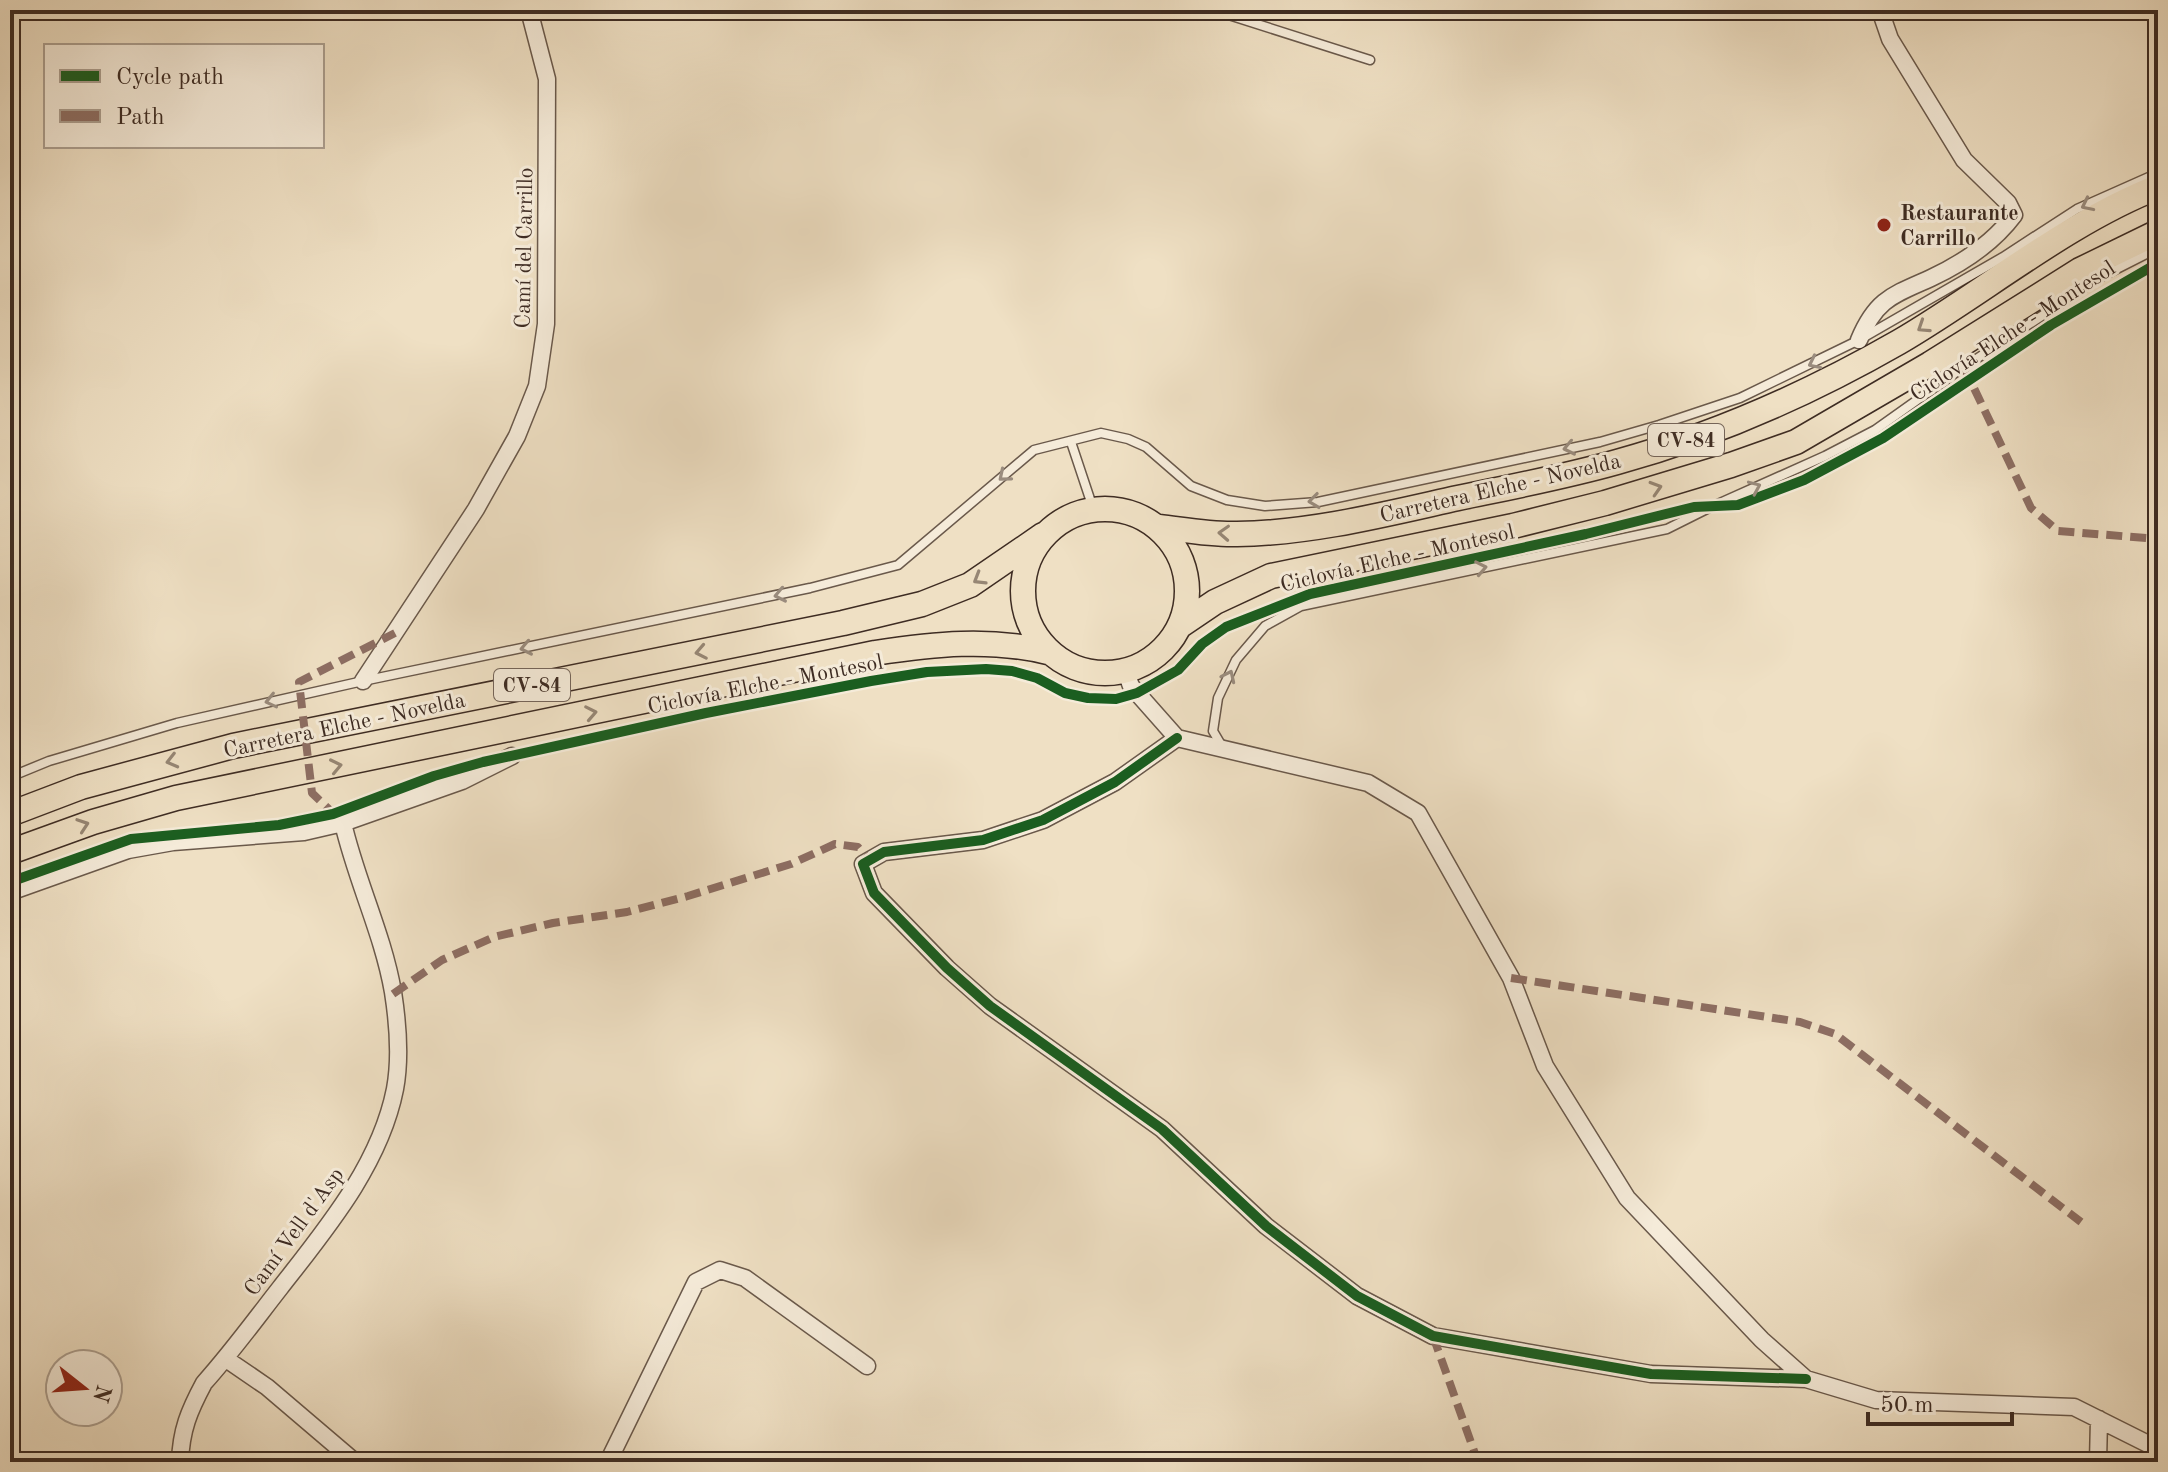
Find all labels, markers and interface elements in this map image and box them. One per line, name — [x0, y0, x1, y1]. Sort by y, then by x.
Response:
legend — [44, 44, 324, 148]
text: Cycle path — [116, 66, 224, 90]
text: Path — [116, 106, 165, 130]
street label: Camí del Carrillo — [513, 167, 537, 329]
one-way arrow — [2080, 195, 2095, 211]
place label: Restaurante Carrillo — [1900, 203, 2019, 250]
marker: Restaurante Carrillo — [1875, 216, 1893, 234]
street label: Ciclovía Elche - Montesol — [1907, 257, 2120, 406]
one-way arrow — [1917, 317, 1931, 332]
one-way arrow — [1807, 353, 1822, 369]
road number: CV-84 — [1648, 424, 1724, 456]
one-way arrow — [1562, 439, 1576, 456]
street label: Carretera Elche - Novelda — [1378, 450, 1623, 527]
one-way arrow — [998, 466, 1013, 481]
one-way arrow — [1747, 480, 1761, 496]
one-way arrow — [1649, 481, 1662, 497]
one-way arrow — [1308, 493, 1321, 510]
street label: Ciclovía Elche - Montesol — [1278, 521, 1517, 597]
one-way arrow — [1217, 525, 1230, 542]
one-way arrow — [1474, 560, 1488, 577]
one-way arrow — [973, 569, 988, 584]
one-way arrow — [774, 586, 788, 603]
one-way arrow — [519, 638, 532, 655]
one-way arrow — [695, 642, 708, 659]
street label: Ciclovía Elche - Montesol — [646, 651, 885, 719]
road number: CV-84 — [494, 669, 570, 701]
one-way arrow — [1219, 670, 1235, 685]
street label: Carretera Elche - Novelda — [221, 690, 468, 762]
one-way arrow — [265, 692, 279, 709]
one-way arrow — [584, 705, 597, 722]
one-way arrow — [166, 751, 180, 768]
one-way arrow — [329, 758, 342, 775]
one-way arrow — [75, 819, 89, 835]
street label: Camí Vell d'Asp — [241, 1164, 348, 1300]
north arrow — [44, 1348, 124, 1428]
scale bar — [1868, 1376, 2012, 1426]
text: N — [88, 1382, 114, 1405]
text: 50 m — [1880, 1394, 1934, 1418]

